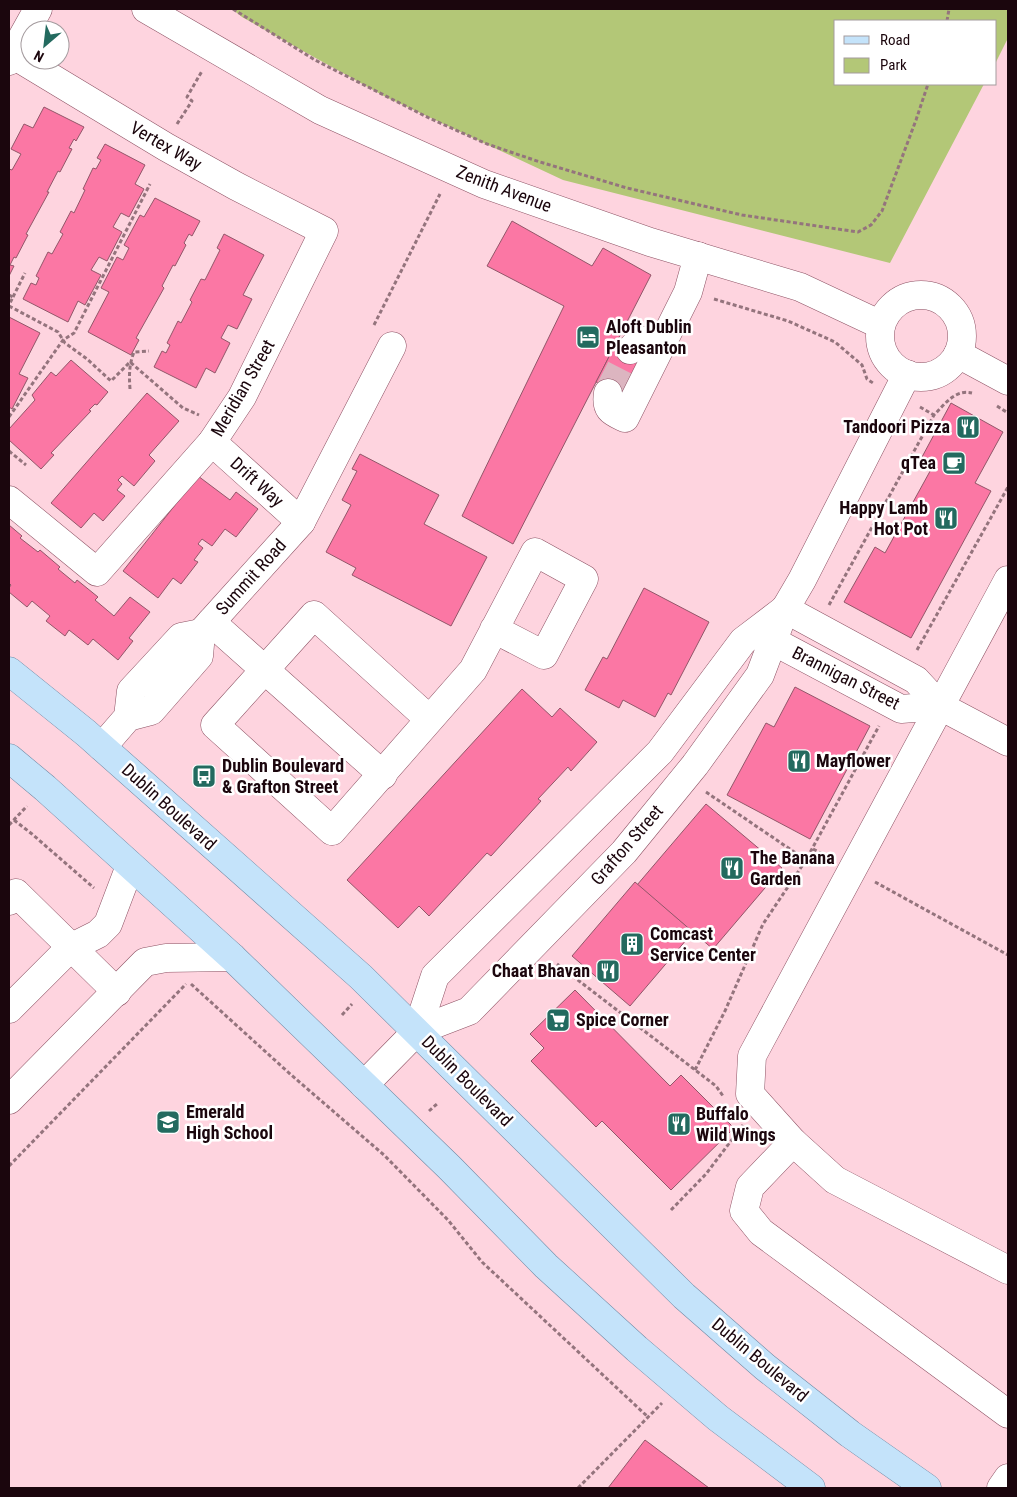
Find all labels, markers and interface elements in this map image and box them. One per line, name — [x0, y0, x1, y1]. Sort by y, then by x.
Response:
north arrow — [20, 20, 70, 70]
legend — [834, 20, 997, 85]
text: Road — [880, 31, 910, 49]
text: N — [31, 47, 46, 66]
text: Park — [880, 56, 907, 74]
street label: Vertex Way — [127, 117, 206, 175]
street label: Zenith Avenue — [454, 161, 555, 216]
place label: Aloft Dublin Pleasanton — [606, 316, 692, 358]
hotel icon: Aloft Dublin Pleasanton — [575, 324, 601, 350]
street label: Meridian Street — [206, 336, 279, 440]
restaurant icon: Tandoori Pizza — [955, 414, 981, 440]
place label: Tandoori Pizza — [843, 416, 950, 437]
cafe icon: qTea — [941, 450, 967, 476]
street label: Drift Way — [226, 452, 289, 511]
place label: qTea — [901, 452, 936, 473]
place label: Happy Lamb Hot Pot — [839, 497, 928, 539]
restaurant icon: Happy Lamb Hot Pot — [933, 505, 959, 531]
street label: Summit Road — [211, 534, 290, 619]
street label: Brannigan Street — [789, 641, 903, 714]
restaurant icon: Mayflower — [786, 748, 812, 774]
place label: Mayflower — [816, 750, 891, 771]
place label: Dublin Boulevard & Grafton Street — [222, 755, 344, 797]
street label: Dublin Boulevard — [118, 759, 221, 854]
bus stop icon: Dublin Boulevard & Grafton Street — [191, 763, 217, 789]
street label: Grafton Street — [586, 800, 667, 889]
place label: The Banana Garden — [750, 847, 835, 889]
restaurant icon: The Banana Garden — [719, 855, 745, 881]
place label: Comcast Service Center — [650, 923, 756, 965]
building icon: Comcast Service Center — [619, 931, 645, 957]
restaurant icon: Chaat Bhavan — [595, 958, 621, 984]
place label: Chaat Bhavan — [492, 960, 590, 981]
supermarket icon: Spice Corner — [545, 1007, 571, 1033]
place label: Spice Corner — [576, 1009, 669, 1030]
street label: Dublin Boulevard — [418, 1031, 517, 1130]
place label: Emerald High School — [186, 1101, 273, 1143]
place label: Buffalo Wild Wings — [696, 1103, 776, 1145]
school or university icon: Emerald High School — [155, 1109, 181, 1135]
restaurant icon: Buffalo Wild Wings — [666, 1111, 692, 1137]
street label: Dublin Boulevard — [708, 1313, 813, 1406]

